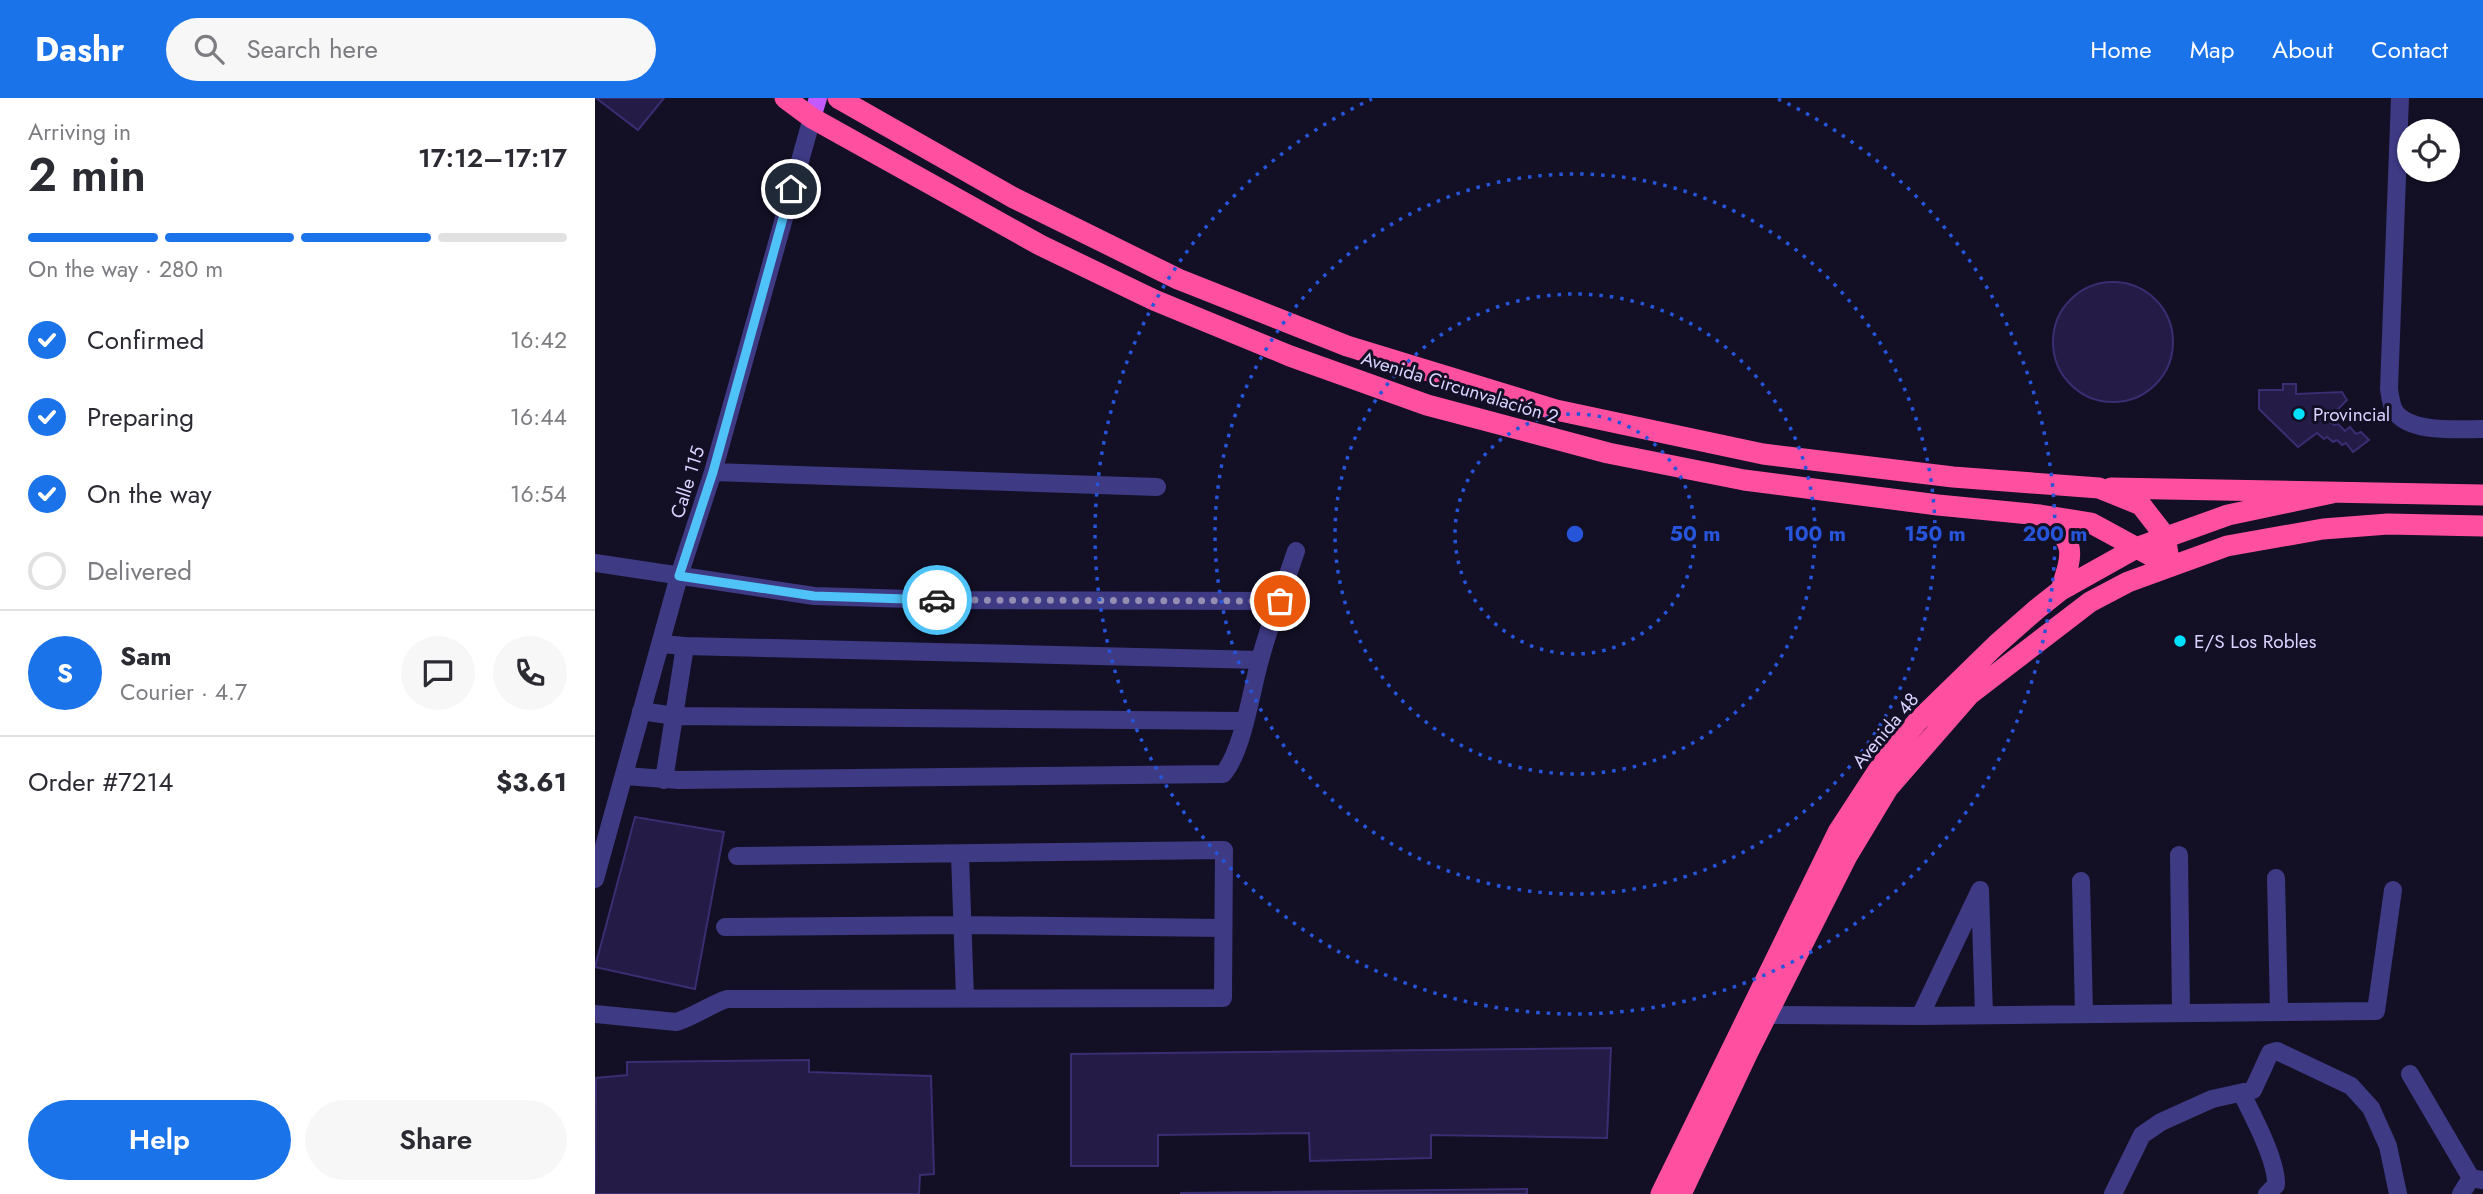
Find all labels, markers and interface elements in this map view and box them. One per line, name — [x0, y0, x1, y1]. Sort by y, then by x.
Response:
search box — [166, 18, 656, 81]
text: Dashr — [35, 26, 124, 73]
icon: search — [190, 30, 228, 68]
text: Search here — [246, 30, 378, 68]
text: Home — [2090, 32, 2152, 67]
text: Map — [2190, 32, 2234, 67]
text: About — [2272, 32, 2333, 67]
text: Contact — [2371, 32, 2448, 67]
text: Arriving in — [28, 115, 131, 149]
map controls — [2397, 119, 2460, 182]
button: locate — [2397, 119, 2460, 182]
text: 17:12–17:17 — [418, 139, 567, 177]
text: 2 min — [28, 142, 146, 208]
pin — [761, 159, 821, 219]
icon: home — [772, 170, 810, 208]
text: On the way · 280 m — [28, 252, 223, 286]
icon: check — [28, 321, 66, 359]
text: Confirmed — [87, 321, 204, 359]
text: 16:42 — [510, 323, 567, 357]
street label: Avenida Circunvalación 2 — [1358, 345, 1562, 430]
icon: check — [28, 398, 66, 436]
text: Preparing — [87, 398, 194, 436]
text: 16:44 — [510, 400, 567, 434]
place label: Provincial — [2313, 401, 2390, 428]
marker: Provincial — [2291, 406, 2307, 422]
street label: Calle 115 — [664, 443, 711, 522]
icon: check — [28, 475, 66, 513]
text: On the way — [87, 475, 212, 513]
text: 16:54 — [510, 477, 567, 511]
text: 50 m — [1670, 519, 1720, 549]
text: 100 m — [1784, 519, 1846, 549]
text: 150 m — [1904, 519, 1966, 549]
text: 200 m — [2022, 519, 2088, 549]
centre of rings — [1563, 522, 1587, 546]
text: Delivered — [87, 552, 192, 590]
courier — [902, 565, 972, 635]
pin — [1250, 571, 1310, 631]
icon: car — [918, 581, 956, 619]
icon: bag — [1261, 582, 1299, 620]
place label: E/S Los Robles — [2194, 628, 2317, 655]
marker: E/S Los Robles — [2172, 633, 2188, 649]
button: chat — [401, 636, 475, 710]
button: phone — [493, 636, 567, 710]
text: Sam — [120, 637, 172, 675]
text: S — [57, 654, 73, 692]
text: Courier · 4.7 — [120, 675, 247, 709]
street label: Avenida 48 — [1846, 687, 1925, 774]
text: Order #7214 — [28, 763, 173, 801]
text: $3.61 — [496, 763, 567, 801]
button: Help — [28, 1100, 291, 1180]
button: Share — [305, 1100, 567, 1180]

